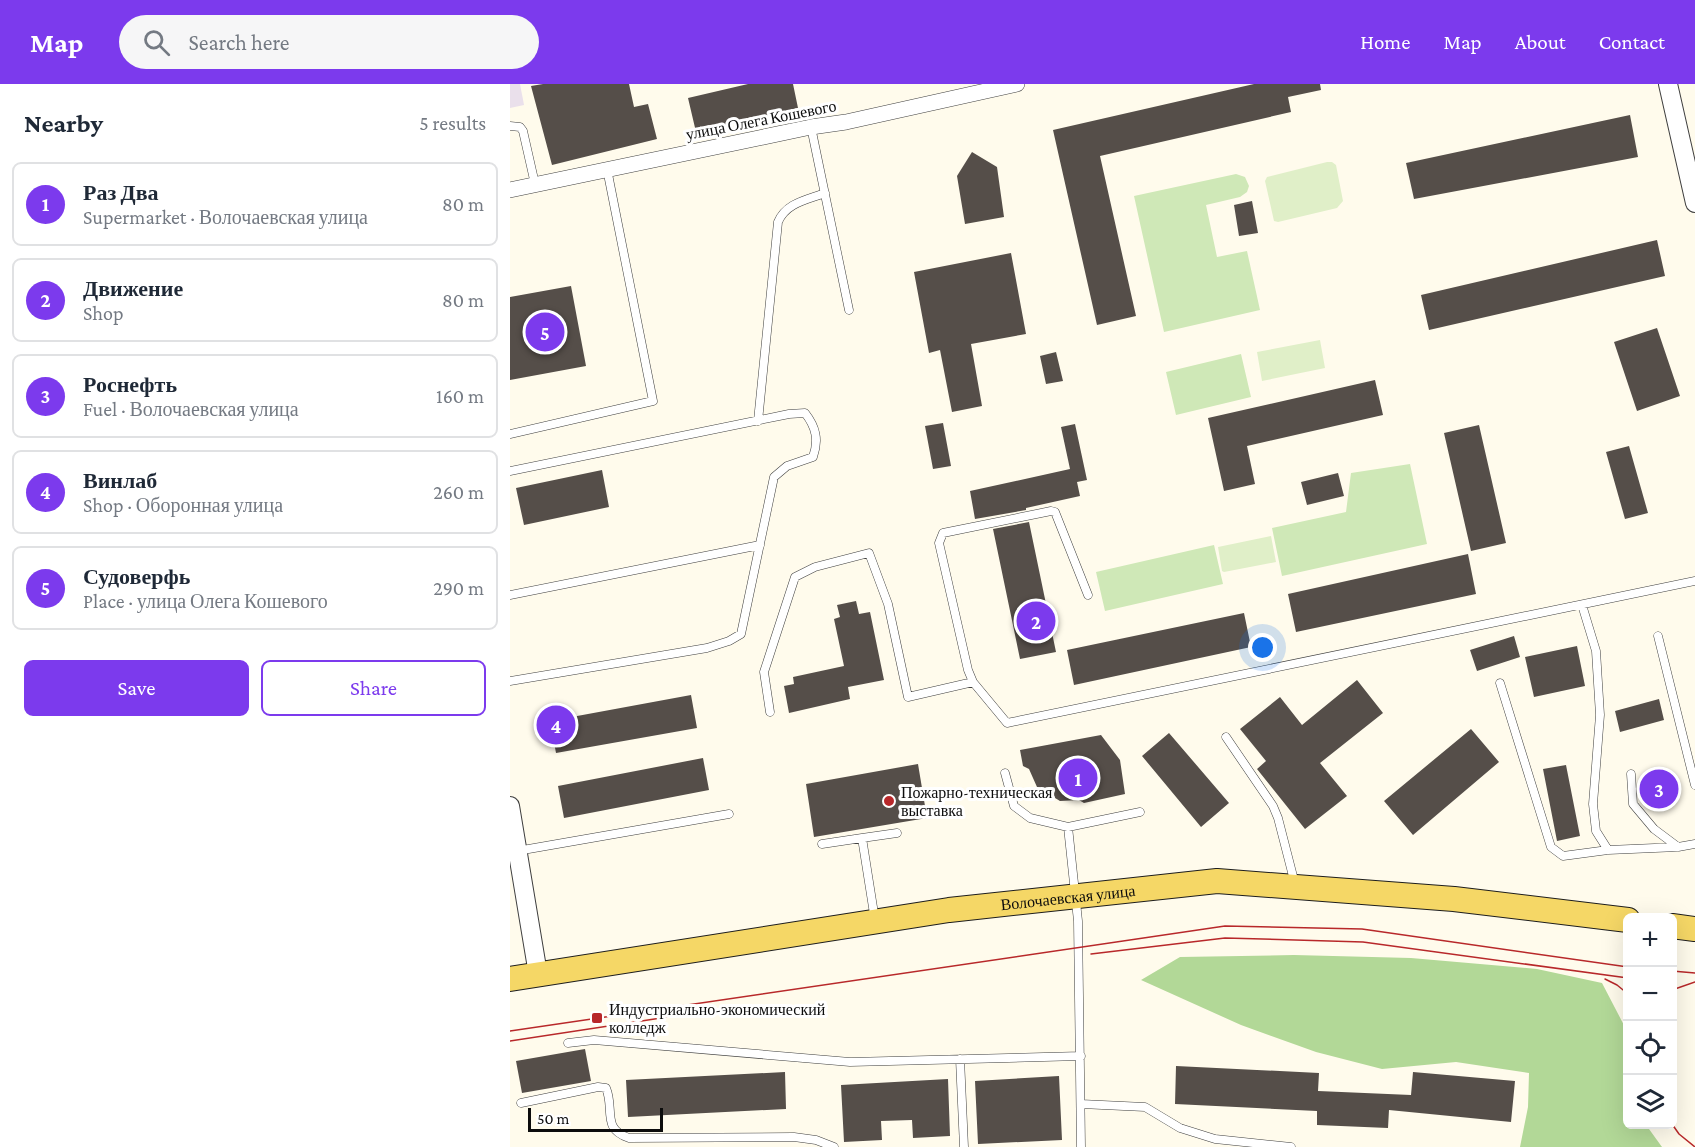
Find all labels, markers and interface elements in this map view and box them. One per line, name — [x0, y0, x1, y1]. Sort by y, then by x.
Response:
search box — [119, 15, 539, 69]
icon: search — [140, 26, 173, 59]
text: Map — [30, 27, 83, 58]
text: Search here — [188, 30, 289, 55]
text: Home — [1360, 30, 1410, 54]
text: Map — [1443, 30, 1482, 54]
text: About — [1515, 30, 1566, 54]
text: Contact — [1599, 30, 1665, 54]
street label: улица Олега Кошевого — [684, 97, 838, 144]
text: Nearby — [24, 109, 103, 138]
text: 5 results — [419, 112, 486, 134]
text: Раз Два — [83, 180, 159, 205]
text: 1 — [42, 193, 49, 215]
text: 80 m — [442, 193, 484, 215]
text: Supermarket · Волочаевская улица — [83, 206, 368, 228]
text: Движение — [83, 276, 183, 301]
text: 2 — [40, 289, 51, 311]
text: 80 m — [442, 289, 484, 311]
text: Shop — [83, 302, 124, 324]
pin: 5 — [525, 310, 564, 354]
text: Роснефть — [83, 372, 177, 397]
text: 3 — [41, 385, 50, 407]
text: 160 m — [436, 385, 484, 407]
text: Fuel · Волочаевская улица — [83, 398, 299, 420]
text: Винлаб — [83, 468, 157, 493]
text: 4 — [40, 481, 51, 503]
text: 260 m — [433, 481, 484, 503]
text: Shop · Оборонная улица — [83, 494, 283, 516]
text: Судоверфь — [83, 564, 190, 589]
text: 5 — [41, 577, 50, 599]
text: 290 m — [433, 577, 484, 599]
text: Place · улица Олега Кошевого — [83, 590, 328, 612]
pin: 2 — [1016, 598, 1056, 644]
your location — [1248, 633, 1277, 662]
button: Save — [24, 660, 249, 716]
button: Share — [261, 660, 486, 716]
pin: 4 — [536, 702, 576, 748]
pin: 1 — [1058, 756, 1098, 800]
pin: 3 — [1640, 766, 1678, 812]
place label: Пожарно-техническая выставка — [901, 784, 1053, 819]
marker: Пожарно-техническая выставка — [882, 794, 896, 808]
street label: Волочаевская улица — [1000, 881, 1136, 913]
map controls — [1623, 913, 1677, 1129]
button: + — [1623, 913, 1677, 967]
button: − — [1623, 967, 1677, 1021]
place label: Индустриально-экономический колледж — [609, 1001, 826, 1037]
marker: Индустриально-экономический колледж — [590, 1011, 604, 1025]
button: locate — [1623, 1021, 1677, 1075]
button: layers — [1623, 1075, 1677, 1129]
scale bar — [528, 1105, 663, 1132]
text: 50 m — [537, 1110, 569, 1127]

